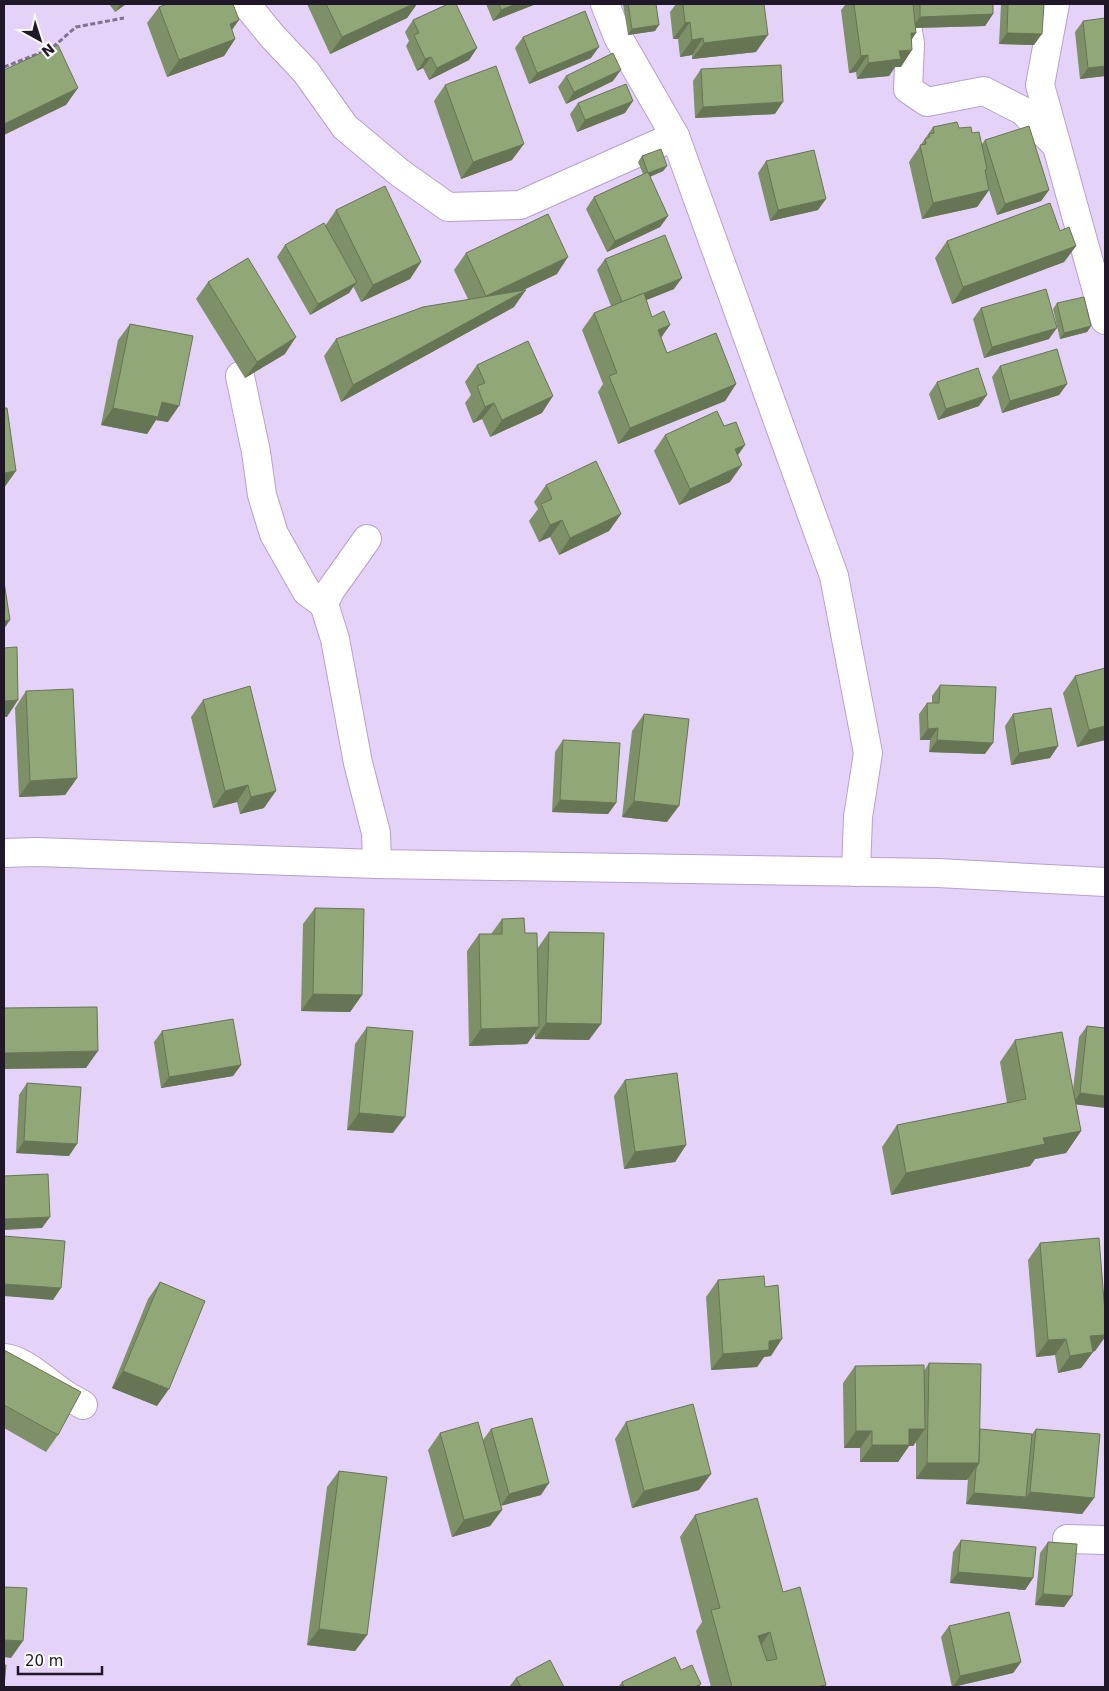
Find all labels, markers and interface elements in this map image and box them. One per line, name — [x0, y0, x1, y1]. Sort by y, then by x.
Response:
north arrow — [15, 15, 65, 65]
text: N — [39, 40, 58, 60]
scale bar — [18, 1644, 101, 1676]
text: 20 m — [25, 1652, 63, 1670]

